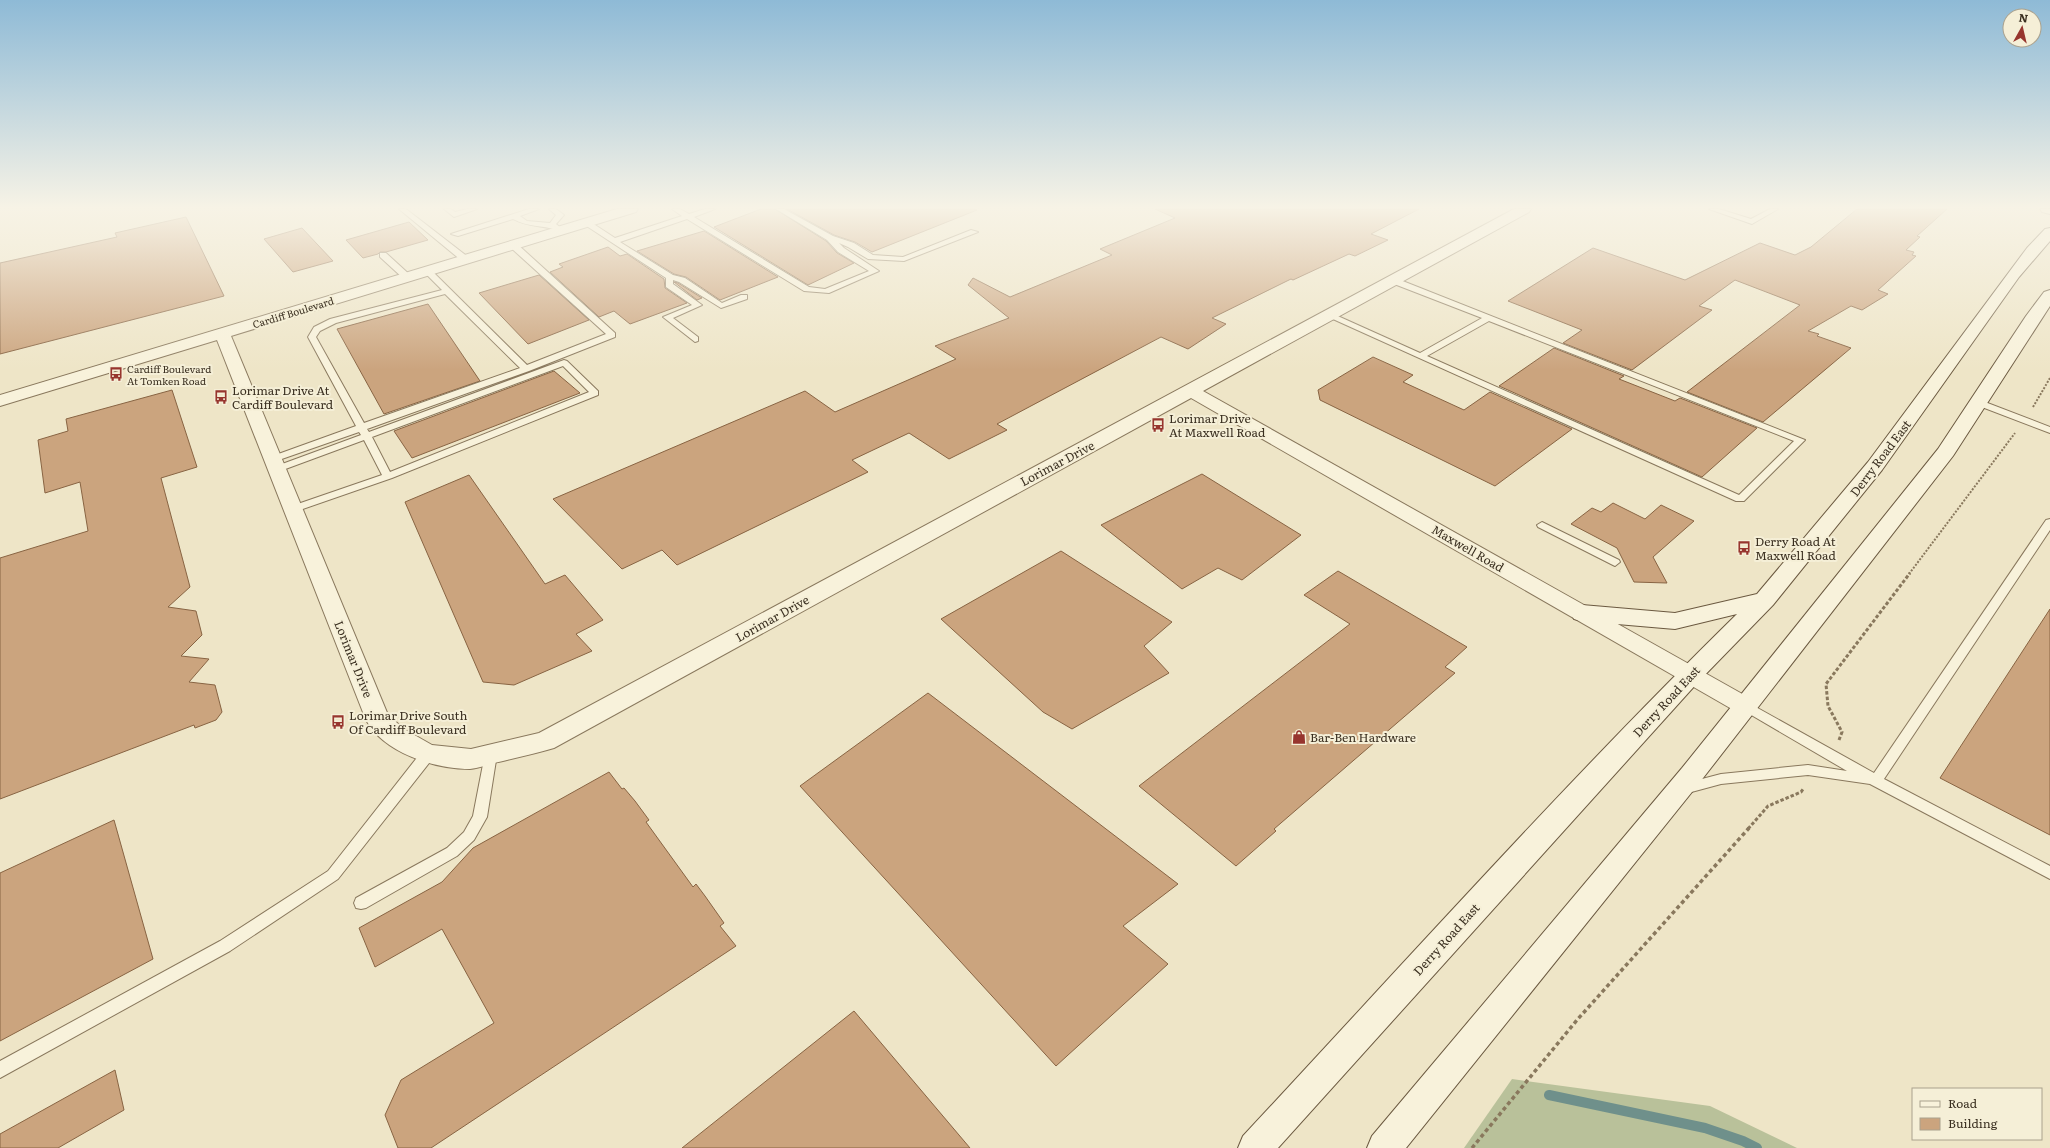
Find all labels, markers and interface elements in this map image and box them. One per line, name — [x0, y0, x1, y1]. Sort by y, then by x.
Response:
north arrow — [2002, 8, 2042, 48]
text: N — [2018, 9, 2029, 26]
street label: Cardiff Boulevard — [251, 293, 335, 331]
place label: Cardiff Boulevard At Tomken Road — [127, 361, 211, 388]
bus stop icon: Cardiff Boulevard At Tomken Road — [108, 366, 124, 382]
place label: Lorimar Drive At Cardiff Boulevard — [232, 381, 334, 413]
bus stop icon: Lorimar Drive At Cardiff Boulevard — [213, 389, 229, 405]
place label: Lorimar Drive At Maxwell Road — [1169, 409, 1266, 441]
street label: Derry Road East — [1845, 416, 1915, 500]
bus stop icon: Lorimar Drive At Maxwell Road — [1150, 417, 1166, 433]
street label: Lorimar Drive — [1017, 436, 1097, 490]
street label: Maxwell Road — [1429, 520, 1508, 576]
place label: Derry Road At Maxwell Road — [1755, 532, 1836, 564]
bus stop icon: Derry Road At Maxwell Road — [1736, 540, 1752, 556]
street label: Lorimar Drive — [732, 590, 812, 646]
street label: Lorimar Drive — [330, 618, 378, 700]
street label: Derry Road East — [1628, 661, 1704, 741]
place label: Lorimar Drive South Of Cardiff Boulevard — [349, 706, 467, 738]
bus stop icon: Lorimar Drive South Of Cardiff Boulevard — [330, 714, 346, 730]
place label: Bar-Ben Hardware — [1310, 728, 1416, 746]
shop icon: Bar-Ben Hardware — [1291, 729, 1307, 745]
street label: Derry Road East — [1409, 899, 1483, 979]
legend — [1912, 1088, 2042, 1140]
text: Road — [1948, 1094, 1978, 1112]
text: Building — [1948, 1114, 1998, 1132]

